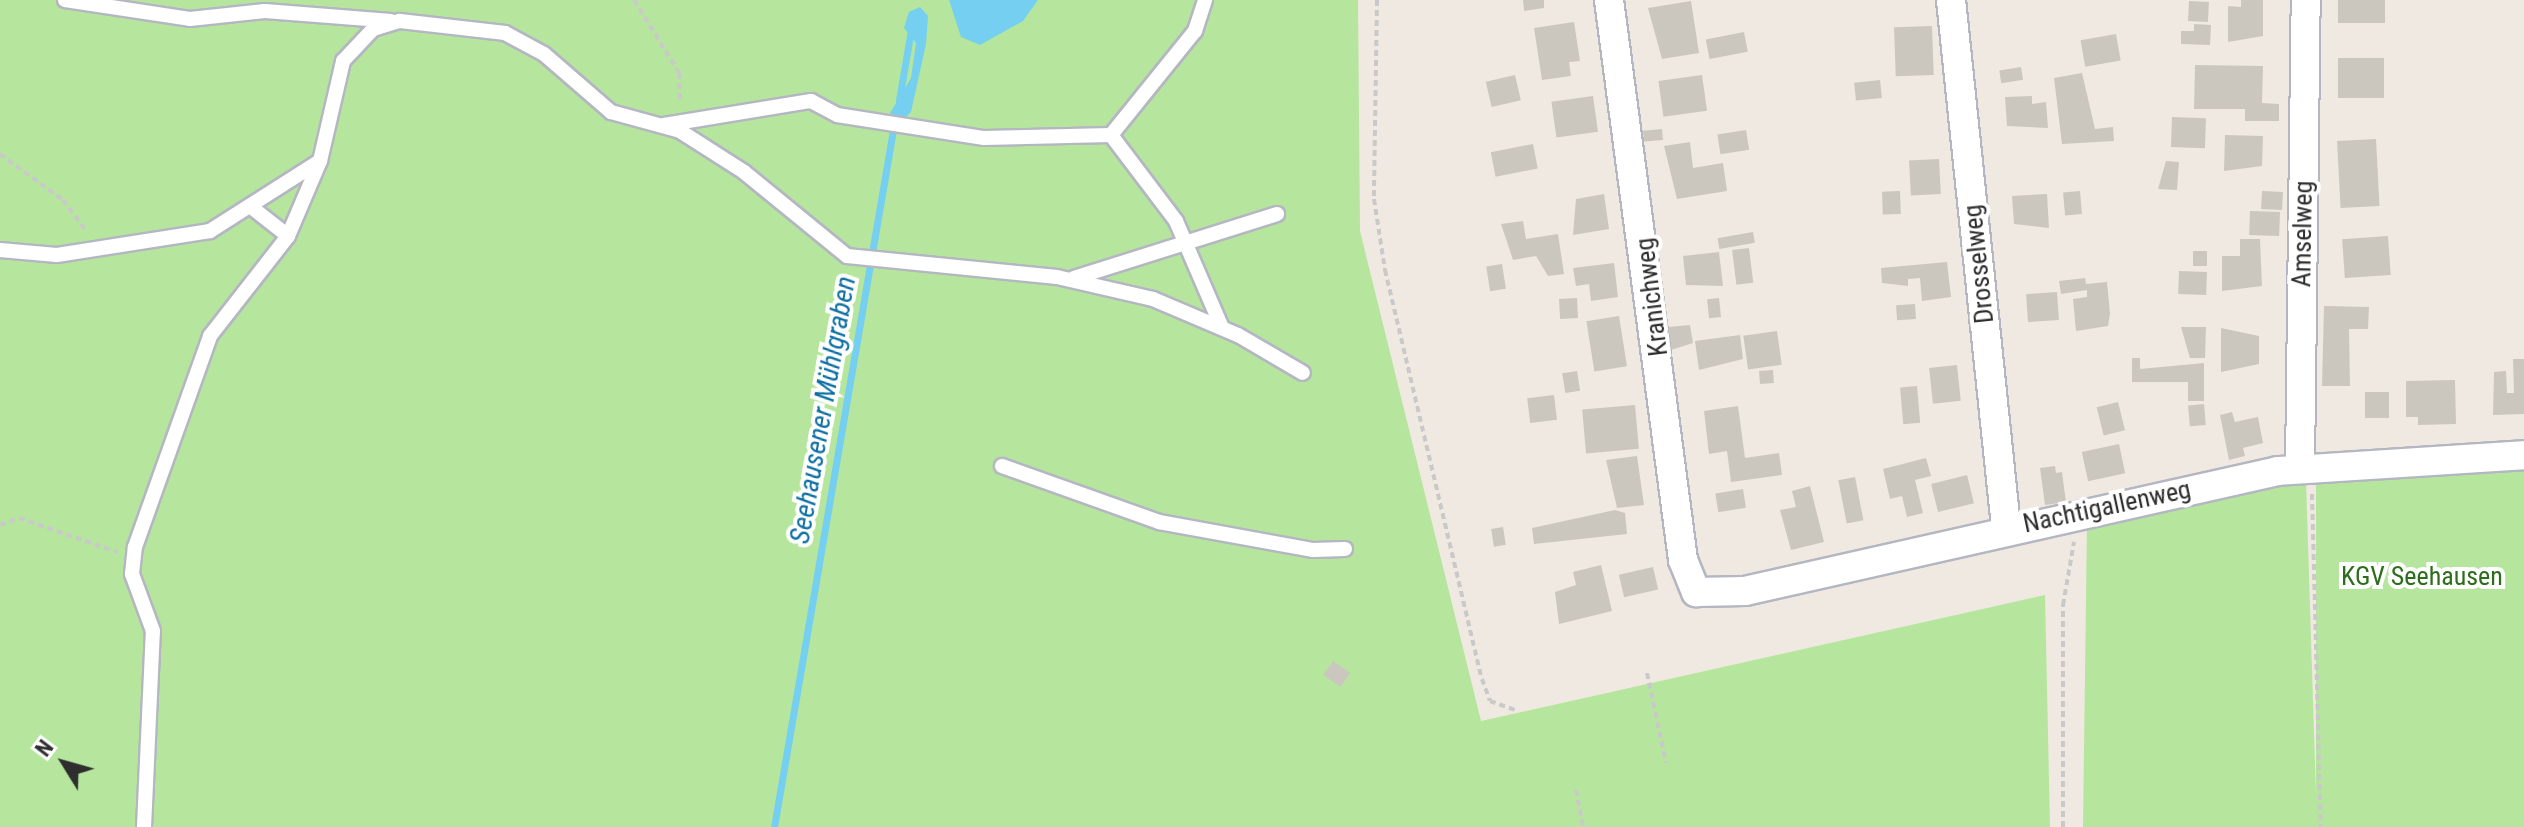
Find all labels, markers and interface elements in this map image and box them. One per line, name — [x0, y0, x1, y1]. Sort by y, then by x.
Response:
street label: Amselweg — [2286, 180, 2320, 288]
street label: Drosselweg — [1957, 203, 2001, 325]
street label: Kranichweg — [1629, 236, 1675, 358]
water label: Seehausener Mühlgraben — [783, 274, 863, 546]
street label: Nachtigallenweg — [2020, 474, 2194, 540]
park label: KGV Seehausen — [2341, 561, 2503, 593]
north arrow — [24, 723, 104, 803]
text: N — [30, 735, 58, 761]

